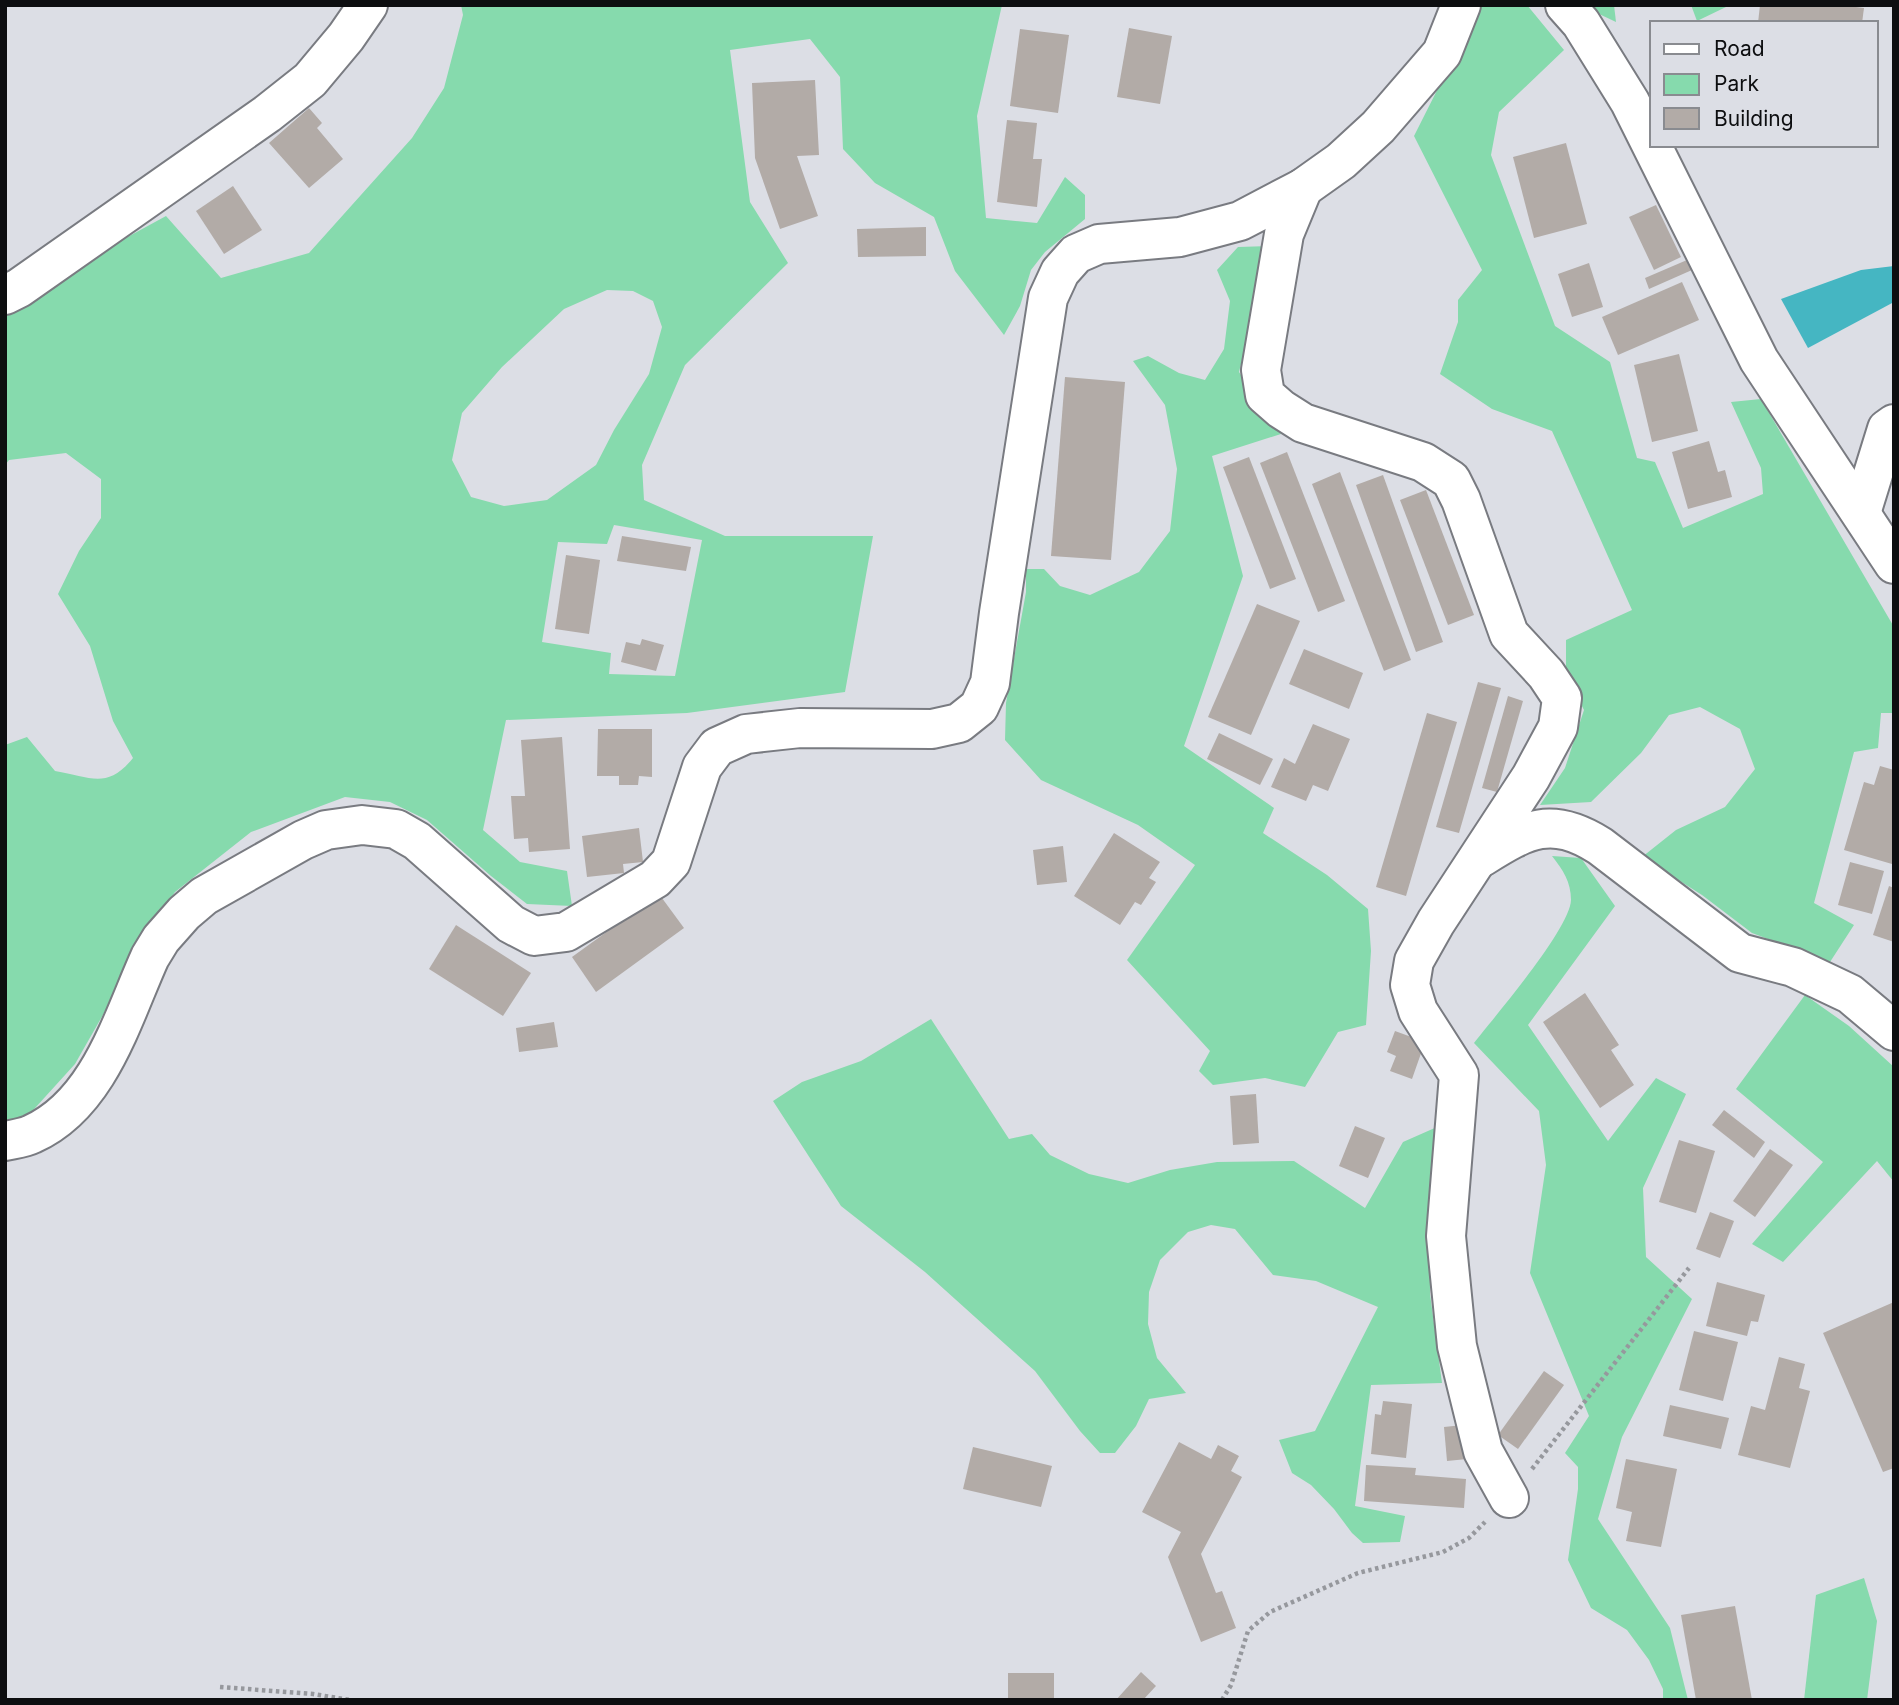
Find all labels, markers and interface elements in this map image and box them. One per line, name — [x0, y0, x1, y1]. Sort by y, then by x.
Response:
legend — [1650, 21, 1878, 147]
text: Road — [1714, 36, 1765, 61]
text: Park — [1714, 71, 1759, 96]
text: Building — [1714, 106, 1794, 131]

